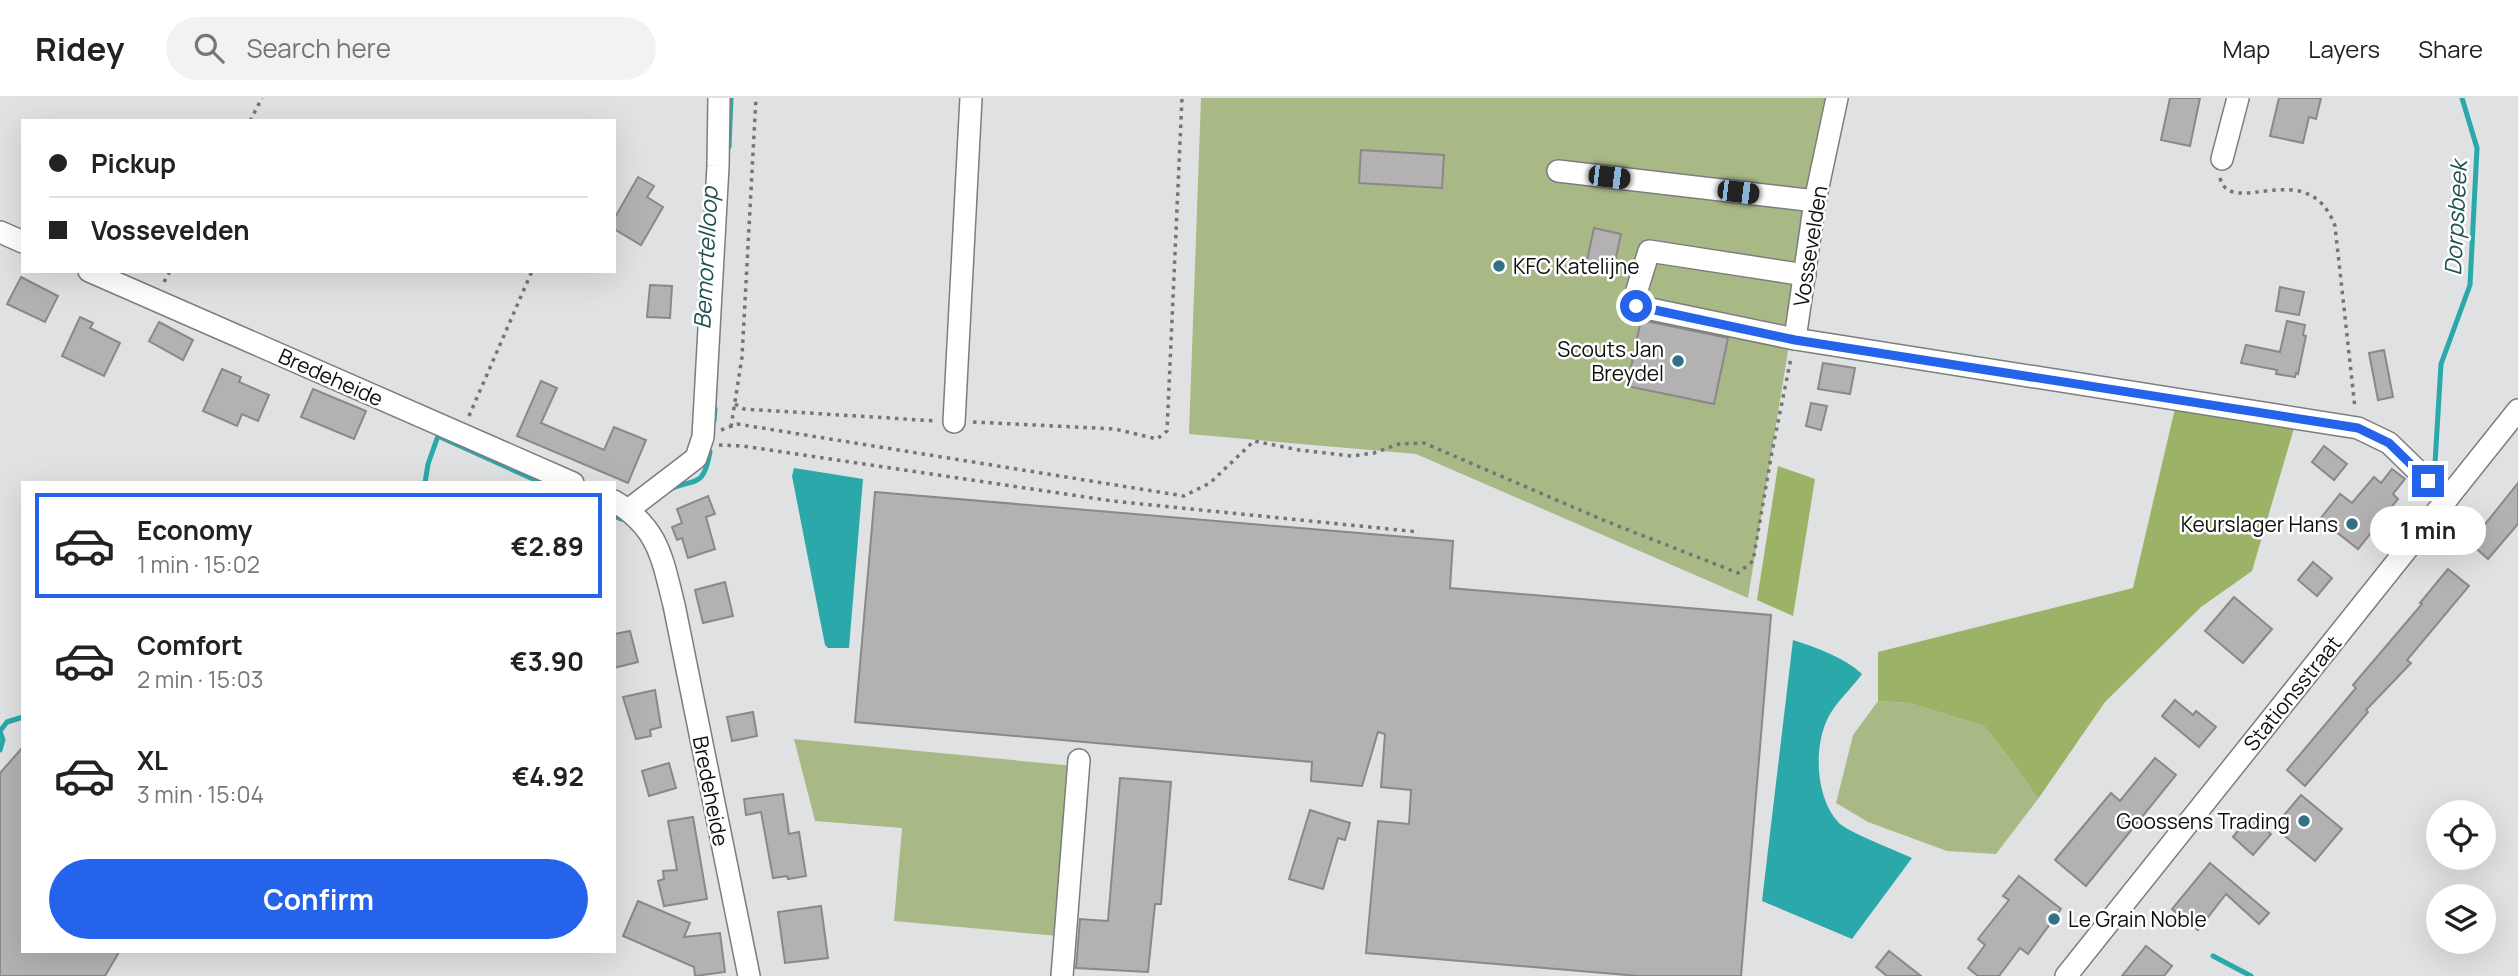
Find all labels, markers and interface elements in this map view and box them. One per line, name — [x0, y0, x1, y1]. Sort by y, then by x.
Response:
search box — [166, 17, 656, 80]
text: Ridey — [35, 26, 124, 71]
icon: search — [190, 29, 228, 67]
text: Search here — [246, 30, 391, 66]
text: Map — [2223, 32, 2270, 65]
text: Layers — [2308, 32, 2380, 65]
text: Share — [2418, 32, 2483, 65]
text: Pickup — [91, 145, 176, 181]
water label: Dorpsbeek — [2436, 156, 2474, 276]
car — [1587, 164, 1632, 190]
car — [1716, 179, 1761, 205]
street label: Vossevelden — [1787, 184, 1833, 308]
water label: Bemortelloop — [685, 185, 725, 330]
text: Vossevelden — [91, 212, 250, 248]
place label: KFC Katelijne — [1513, 252, 1639, 280]
marker: KFC Katelijne — [1491, 258, 1507, 274]
route start — [1620, 290, 1652, 322]
place label: Scouts Jan Breydel — [1557, 335, 1664, 387]
street label: Bredeheide — [274, 342, 388, 412]
marker: Scouts Jan Breydel — [1670, 353, 1686, 369]
route end — [2412, 465, 2444, 497]
callout: 1 min — [2370, 506, 2486, 555]
place label: Keurslager Hans — [2181, 510, 2338, 538]
text: Economy — [137, 512, 252, 548]
icon: car — [53, 514, 116, 577]
text: 1 min — [2400, 514, 2456, 546]
marker: Keurslager Hans — [2344, 516, 2360, 532]
text: €2.89 — [511, 528, 584, 564]
text: 1 min · 15:02 — [137, 548, 260, 580]
text: Comfort — [137, 627, 243, 663]
icon: car — [53, 629, 116, 692]
street label: Stationsstraat — [2237, 630, 2347, 756]
text: €3.90 — [510, 643, 584, 679]
text: 2 min · 15:03 — [137, 663, 264, 695]
street label: Bredeheide — [687, 734, 735, 848]
text: XL — [137, 742, 168, 778]
icon: car — [53, 744, 116, 807]
text: €4.92 — [512, 758, 584, 794]
text: 3 min · 15:04 — [137, 778, 264, 810]
map controls — [2426, 800, 2496, 954]
button: locate — [2426, 800, 2496, 870]
place label: Goossens Trading — [2116, 807, 2290, 835]
marker: Goossens Trading — [2296, 813, 2312, 829]
button: Confirm — [49, 859, 588, 939]
button: layers — [2426, 884, 2496, 954]
place label: Le Grain Noble — [2068, 905, 2207, 933]
marker: Le Grain Noble — [2046, 911, 2062, 927]

